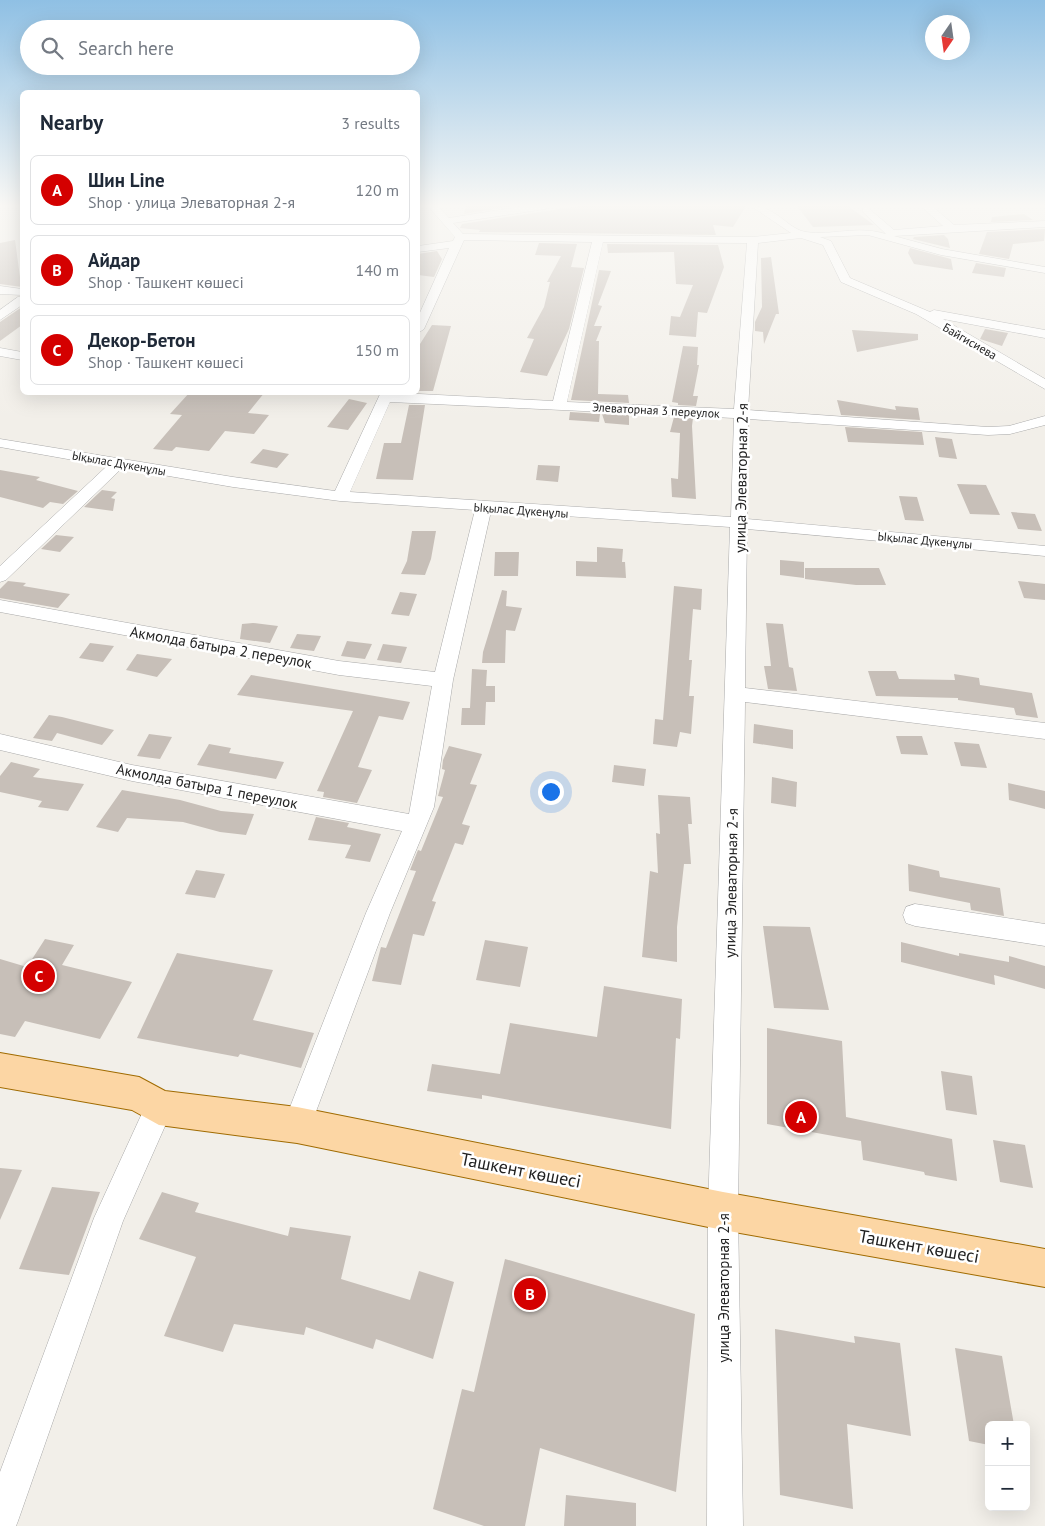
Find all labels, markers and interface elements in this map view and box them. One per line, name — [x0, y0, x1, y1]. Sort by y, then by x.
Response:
north arrow — [925, 15, 970, 60]
search box — [20, 20, 420, 75]
icon: search — [38, 34, 66, 62]
text: Search here — [78, 36, 174, 60]
text: Nearby — [40, 109, 103, 136]
text: 3 results — [341, 113, 400, 133]
text: Шин Line — [88, 168, 165, 192]
text: A — [52, 180, 62, 200]
text: 120 m — [356, 180, 399, 200]
text: Shop · улица Элеваторная 2-я — [88, 192, 295, 212]
text: Айдар — [88, 248, 140, 272]
text: B — [52, 260, 62, 280]
text: 140 m — [356, 260, 399, 280]
text: Shop · Ташкент көшесі — [88, 272, 244, 292]
street label: Байгисиева — [940, 319, 1000, 363]
text: Декор-Бетон — [88, 328, 195, 352]
text: C — [53, 340, 61, 360]
text: 150 m — [356, 340, 399, 360]
text: Shop · Ташкент көшесі — [88, 352, 244, 372]
street label: Элеваторная 3 переулок — [592, 399, 720, 421]
street label: улица Элеваторная 2-я — [730, 403, 752, 553]
street label: Ықылас Дүкенұлы — [71, 447, 167, 479]
street label: Ықылас Дүкенұлы — [473, 499, 569, 521]
street label: Ықылас Дүкенұлы — [877, 528, 973, 552]
street label: Акмолда батыра 2 переулок — [129, 622, 314, 673]
street label: Акмолда батыра 1 переулок — [115, 759, 300, 813]
your location — [538, 779, 564, 805]
street label: улица Элеваторная 2-я — [720, 808, 742, 958]
pin: C — [23, 957, 55, 995]
pin: A — [785, 1098, 817, 1136]
street label: Ташкент көшесі — [459, 1147, 583, 1193]
street label: улица Элеваторная 2-я — [714, 1213, 733, 1363]
street label: Ташкент көшесі — [857, 1224, 981, 1268]
pin: B — [514, 1275, 546, 1313]
map controls — [985, 1421, 1030, 1511]
button: + — [985, 1421, 1030, 1466]
button: − — [985, 1466, 1030, 1511]

